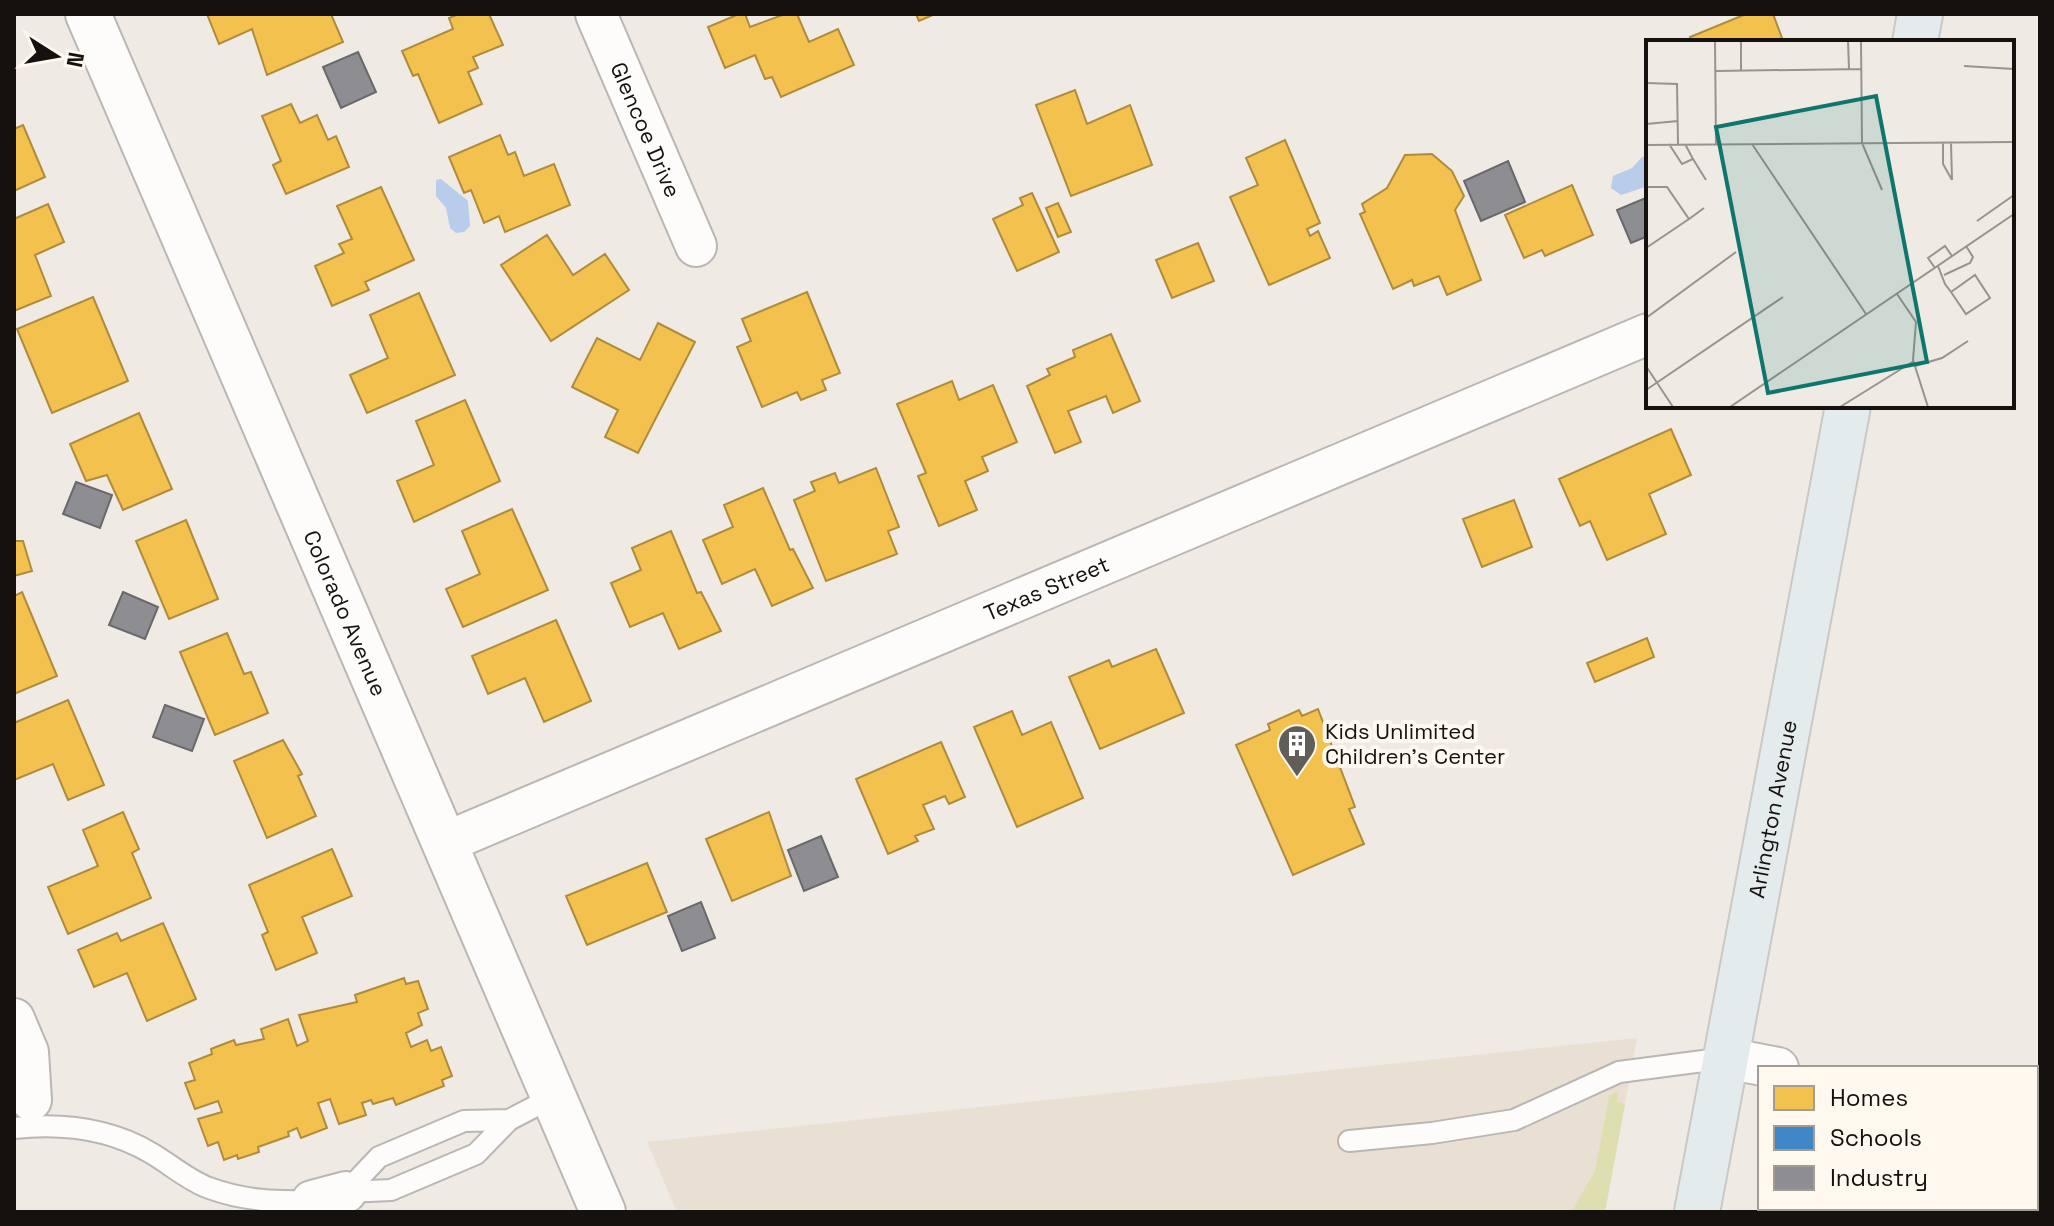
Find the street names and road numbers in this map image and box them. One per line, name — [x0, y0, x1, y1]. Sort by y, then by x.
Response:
street label: Glencoe Drive — [604, 58, 687, 202]
street label: Colorado Avenue — [298, 526, 393, 700]
street label: Texas Street — [980, 550, 1113, 627]
street label: Arlington Avenue — [1742, 718, 1803, 900]

